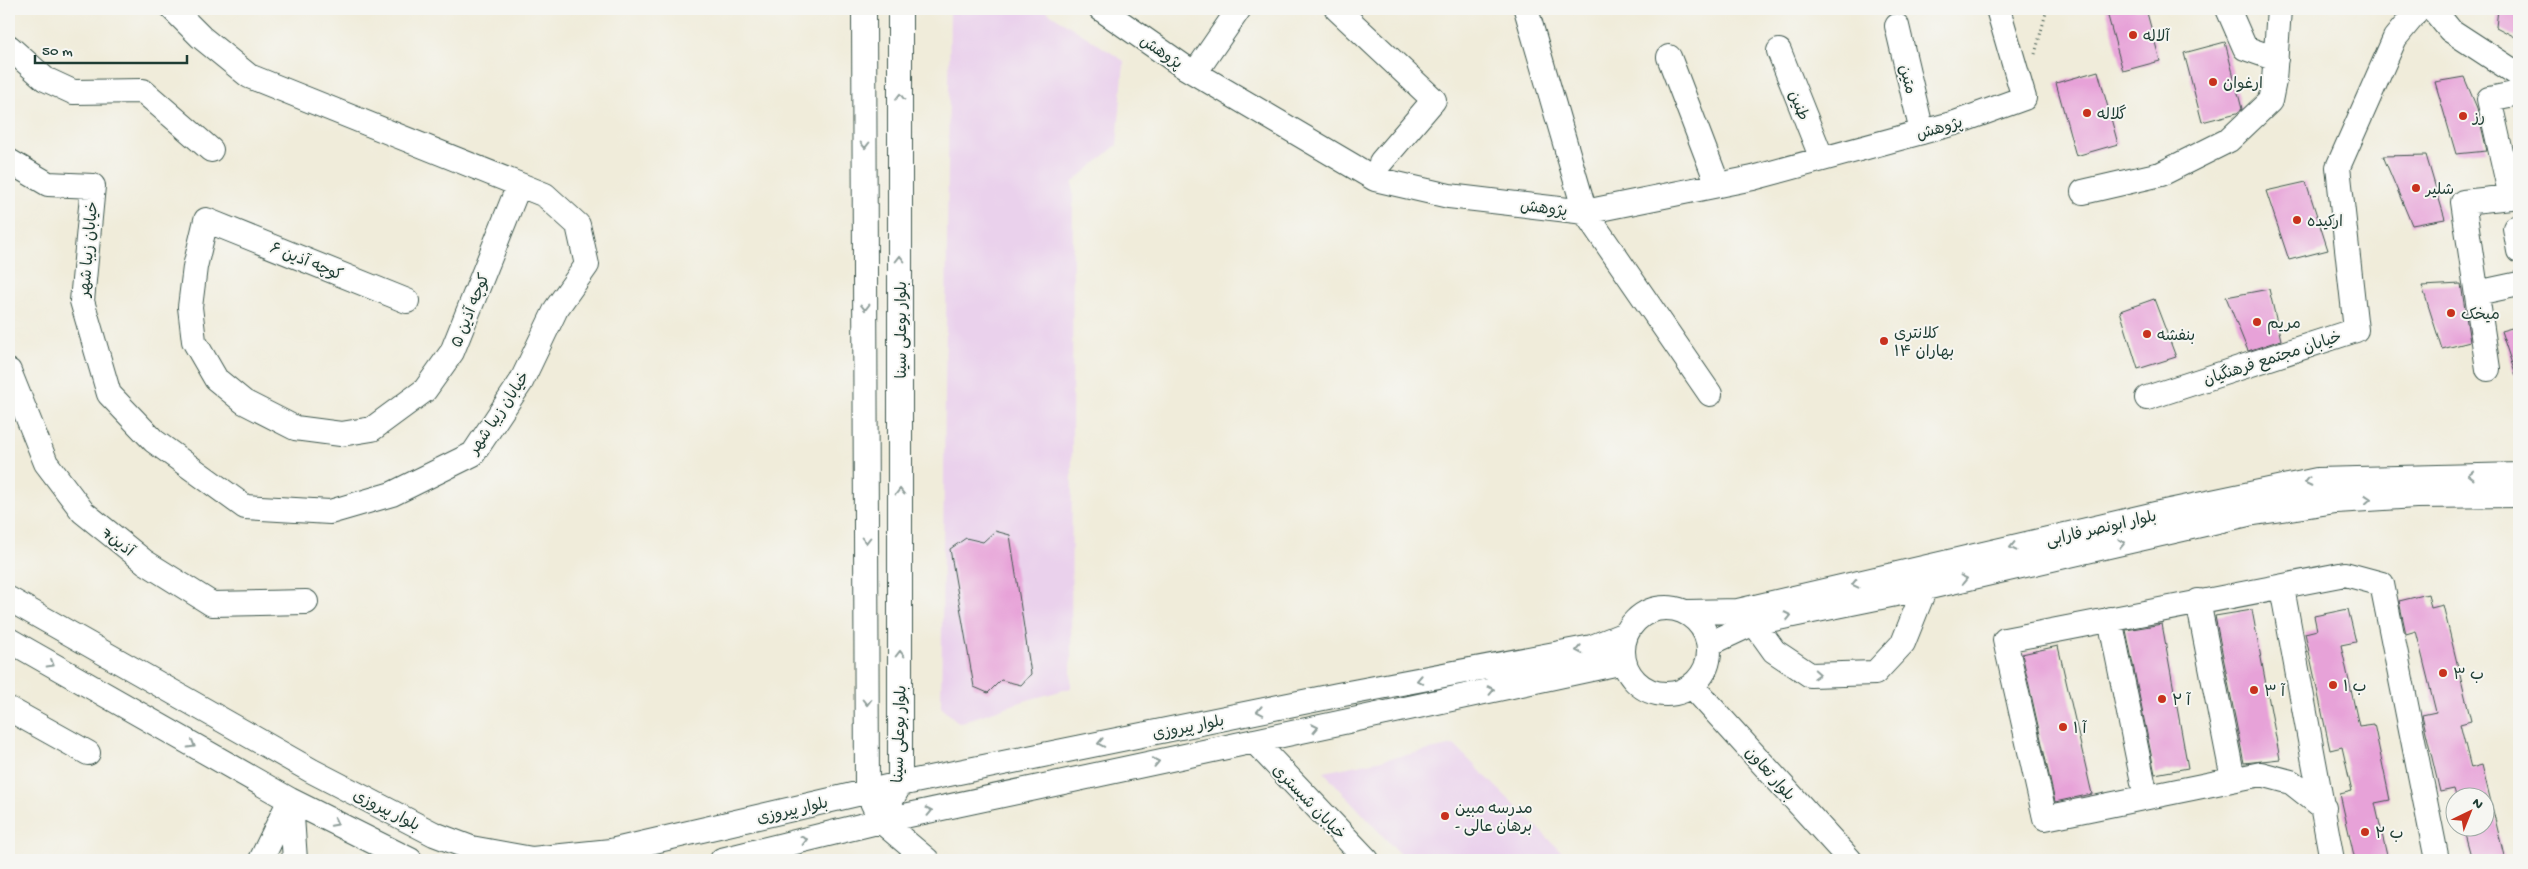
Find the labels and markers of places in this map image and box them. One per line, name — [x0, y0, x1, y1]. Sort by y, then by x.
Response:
place label: آلاله — [2143, 28, 2170, 48]
marker: آلاله — [2127, 29, 2139, 41]
marker: ارغوان — [2207, 76, 2219, 88]
place label: ارغوان — [2223, 76, 2263, 95]
place label: گلاله — [2097, 104, 2127, 126]
marker: گلاله — [2081, 107, 2093, 119]
marker: رز — [2457, 110, 2469, 122]
place label: رز — [2471, 110, 2485, 129]
marker: شلیر — [2410, 182, 2422, 194]
place label: شلیر — [2424, 182, 2454, 201]
marker: ارکیده — [2291, 214, 2303, 226]
place label: ارکیده — [2307, 214, 2343, 233]
marker: میخک — [2445, 307, 2457, 319]
place label: میخک — [2461, 307, 2500, 326]
marker: مریم — [2251, 316, 2263, 328]
place label: مریم — [2267, 316, 2301, 335]
place label: کلانتری ۱۴ بهاران — [1894, 326, 1954, 363]
marker: بنفشه — [2141, 328, 2153, 340]
place label: بنفشه — [2157, 328, 2195, 347]
marker: کلانتری ۱۴ بهاران — [1878, 335, 1890, 347]
marker: ب ۳ — [2437, 667, 2449, 679]
place label: ب ۳ — [2453, 667, 2484, 686]
marker: ب ۱ — [2327, 679, 2339, 691]
place label: ب ۱ — [2343, 679, 2367, 698]
place label: آ ۳ — [2264, 683, 2286, 703]
marker: آ ۳ — [2248, 684, 2260, 696]
place label: آ ۲ — [2172, 692, 2192, 712]
marker: آ ۲ — [2156, 693, 2168, 705]
place label: آ ۱ — [2073, 720, 2088, 740]
marker: آ ۱ — [2057, 721, 2069, 733]
place label: مدرسه مبین - برهان عالی — [1455, 801, 1533, 838]
marker: مدرسه مبین - برهان عالی — [1439, 810, 1451, 822]
marker: ب ۲ — [2359, 826, 2371, 838]
place label: ب ۲ — [2375, 826, 2404, 845]

